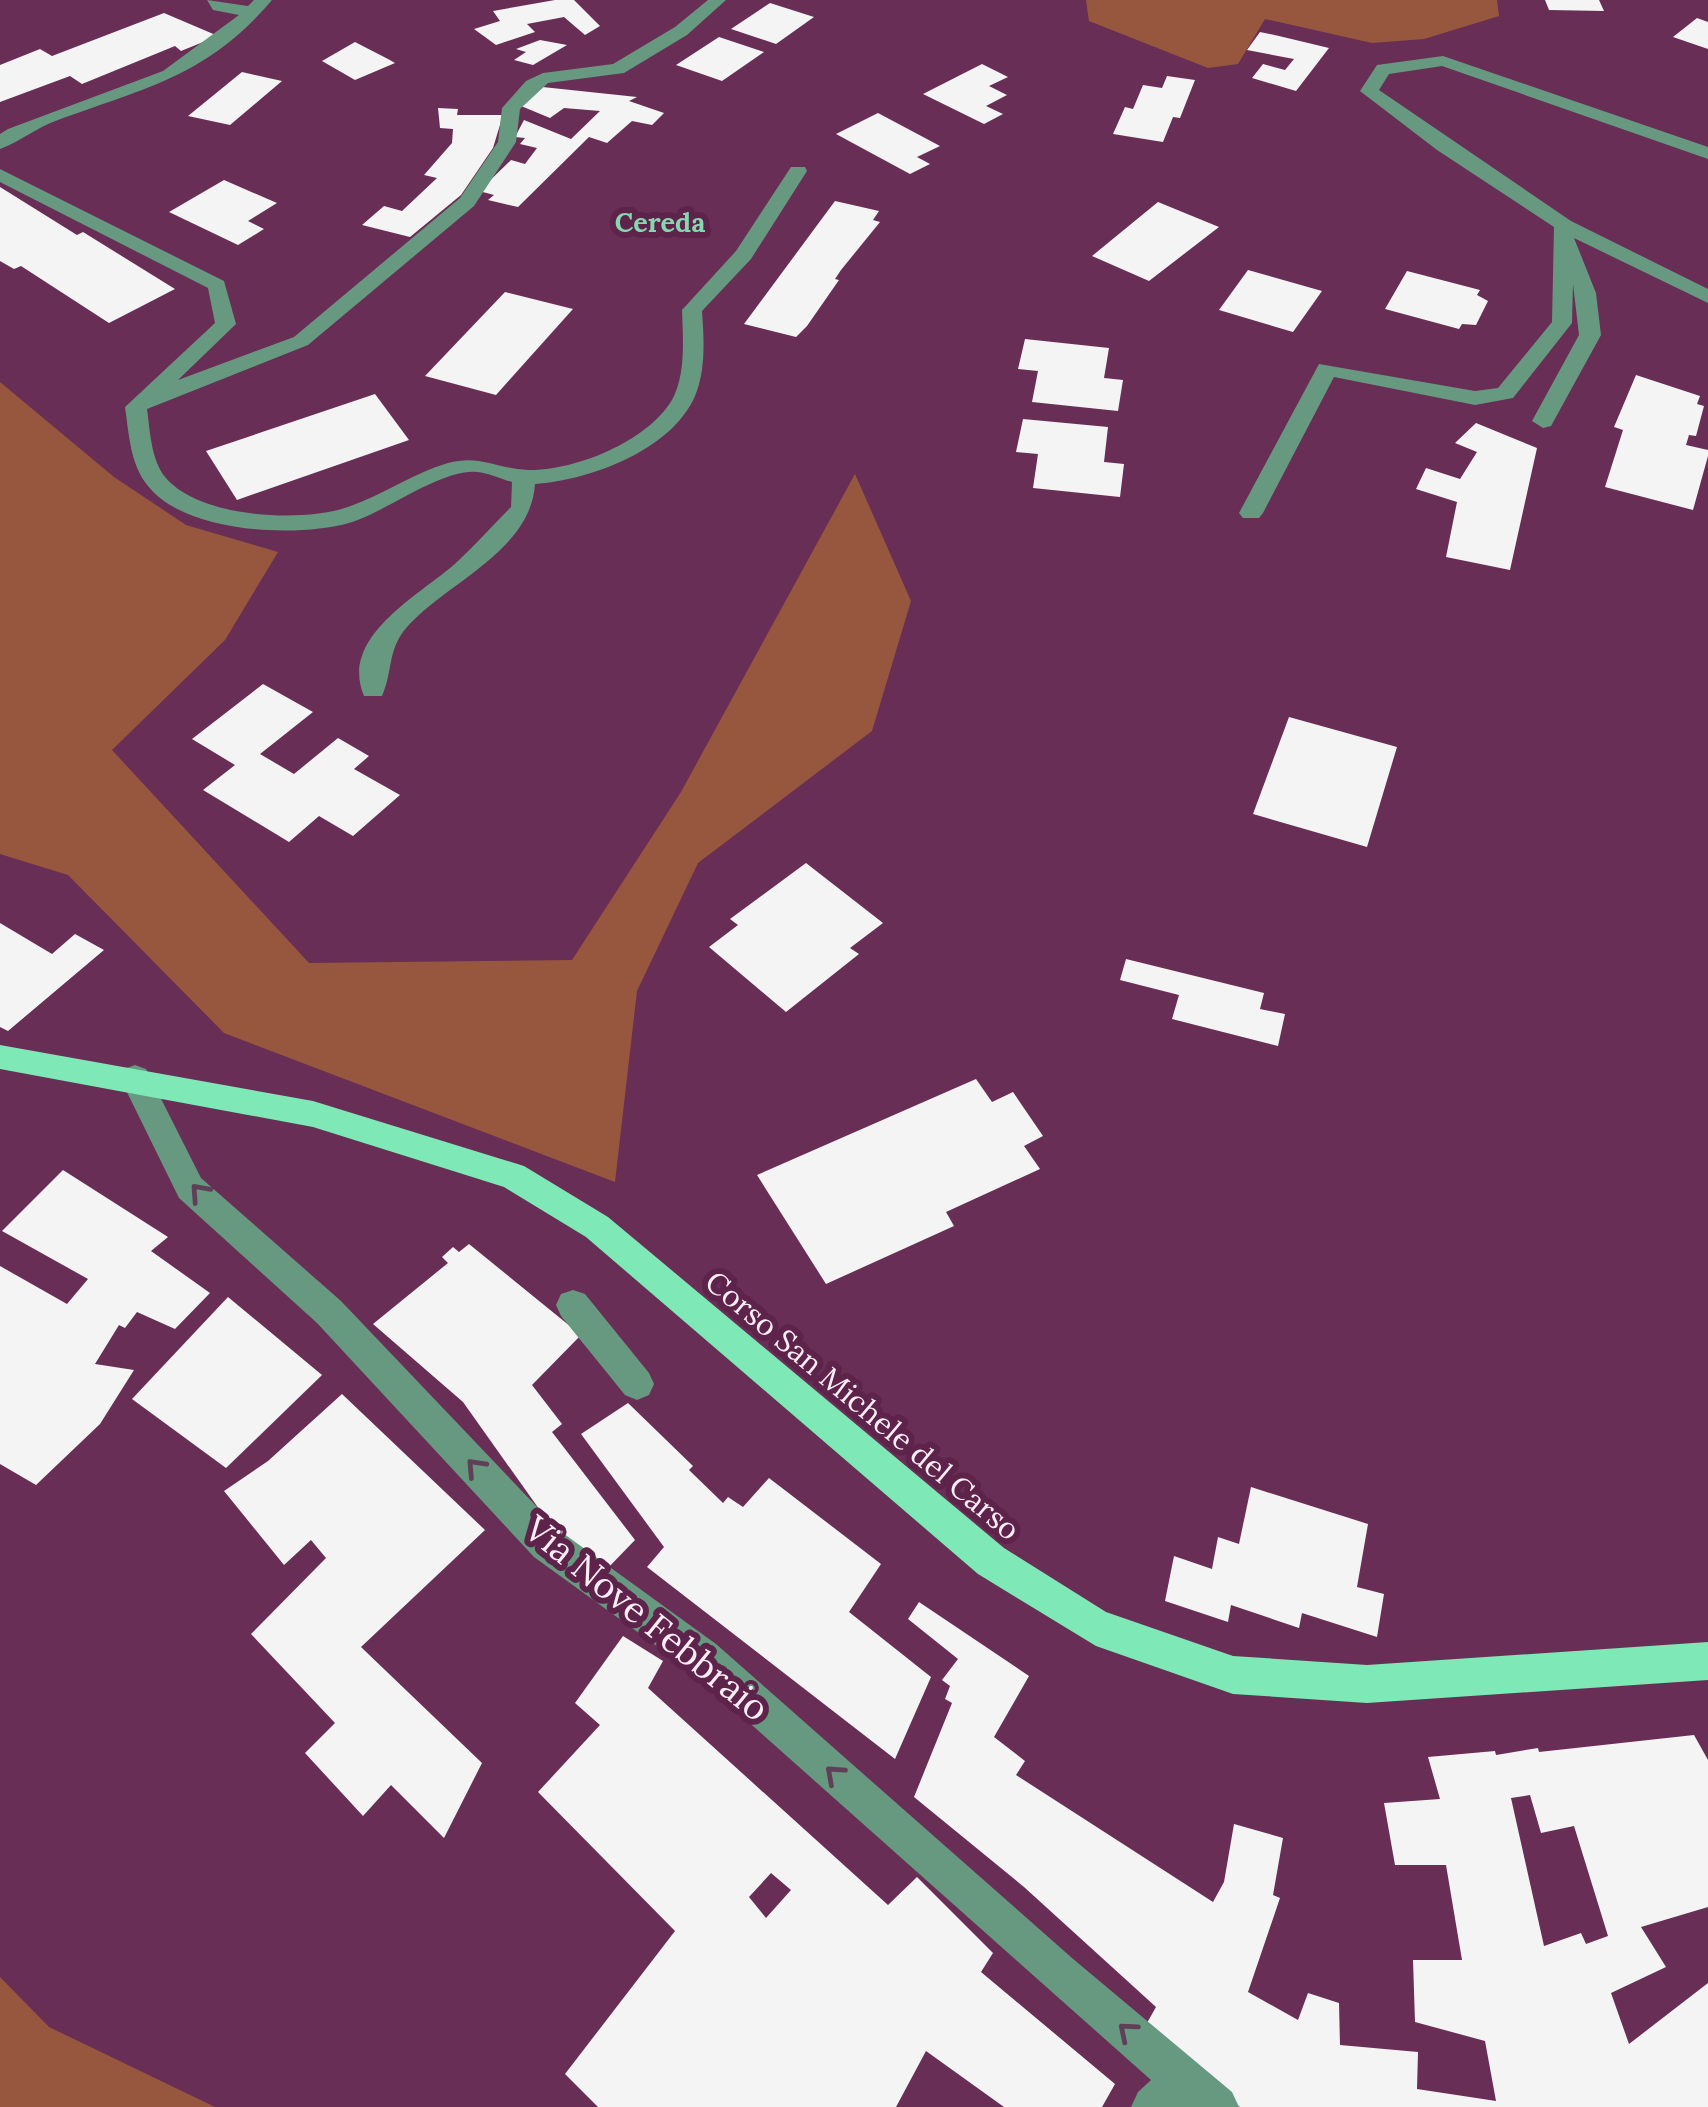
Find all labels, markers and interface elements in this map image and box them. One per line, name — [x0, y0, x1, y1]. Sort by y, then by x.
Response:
district label: Cereda — [615, 205, 705, 239]
one-way arrow — [192, 1185, 213, 1206]
street label: Corso San Michele del Carso — [698, 1262, 1028, 1548]
one-way arrow — [467, 1459, 489, 1481]
street label: Via Nove Febbraio — [514, 1505, 779, 1731]
one-way arrow — [826, 1767, 848, 1788]
one-way arrow — [1119, 2024, 1141, 2046]

